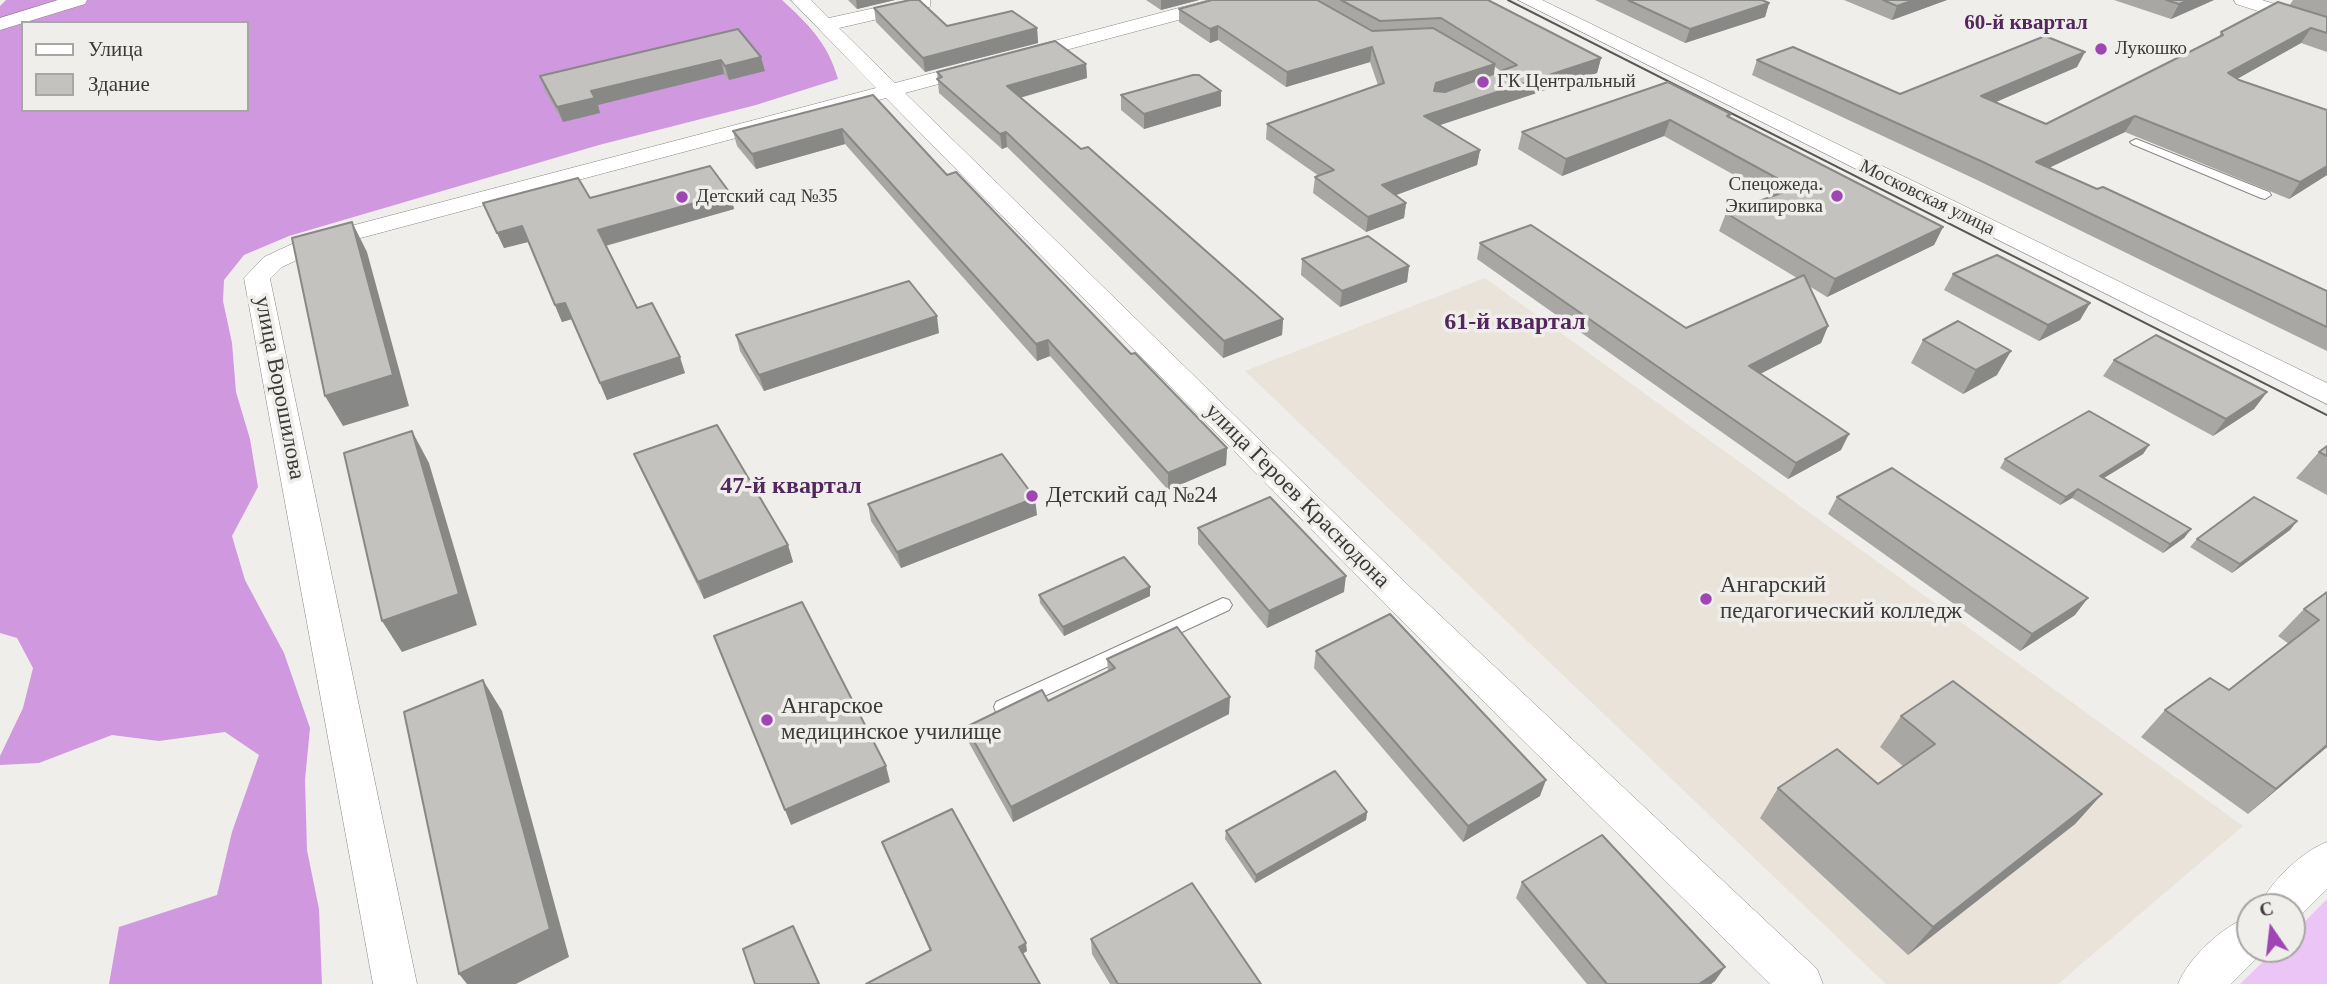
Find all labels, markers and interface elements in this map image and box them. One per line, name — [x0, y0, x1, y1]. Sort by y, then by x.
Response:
district label: 60-й квартал — [1964, 11, 2088, 37]
legend — [21, 21, 248, 112]
text: Улица — [88, 37, 143, 61]
place label: Лукошко — [2115, 38, 2187, 60]
marker: Лукошко — [2093, 41, 2109, 57]
place label: ГК Центральный — [1497, 71, 1636, 93]
text: Здание — [88, 72, 150, 96]
marker: ГК Центральный — [1475, 74, 1491, 90]
street label: Московская улица — [1856, 155, 1998, 241]
place label: Спецожеда. Экипировка — [1725, 174, 1823, 218]
place label: Детский сад №35 — [696, 186, 838, 208]
marker: Спецожеда. Экипировка — [1829, 188, 1845, 204]
marker: Детский сад №35 — [674, 189, 690, 205]
street label: улица Ворошилова — [248, 294, 310, 482]
district label: 61-й квартал — [1444, 309, 1586, 337]
street label: улица Героев Краснодона — [1199, 398, 1395, 594]
district label: 47-й квартал — [720, 473, 862, 501]
place label: Детский сад №24 — [1046, 482, 1217, 510]
marker: Детский сад №24 — [1024, 488, 1040, 504]
place label: Ангарский педагогический колледж — [1720, 572, 1962, 626]
marker: Ангарский педагогический колледж — [1698, 591, 1714, 607]
place label: Ангарское медицинское училище — [781, 693, 1001, 747]
marker: Ангарское медицинское училище — [759, 712, 775, 728]
north arrow — [2236, 893, 2306, 963]
text: С — [2257, 897, 2275, 921]

